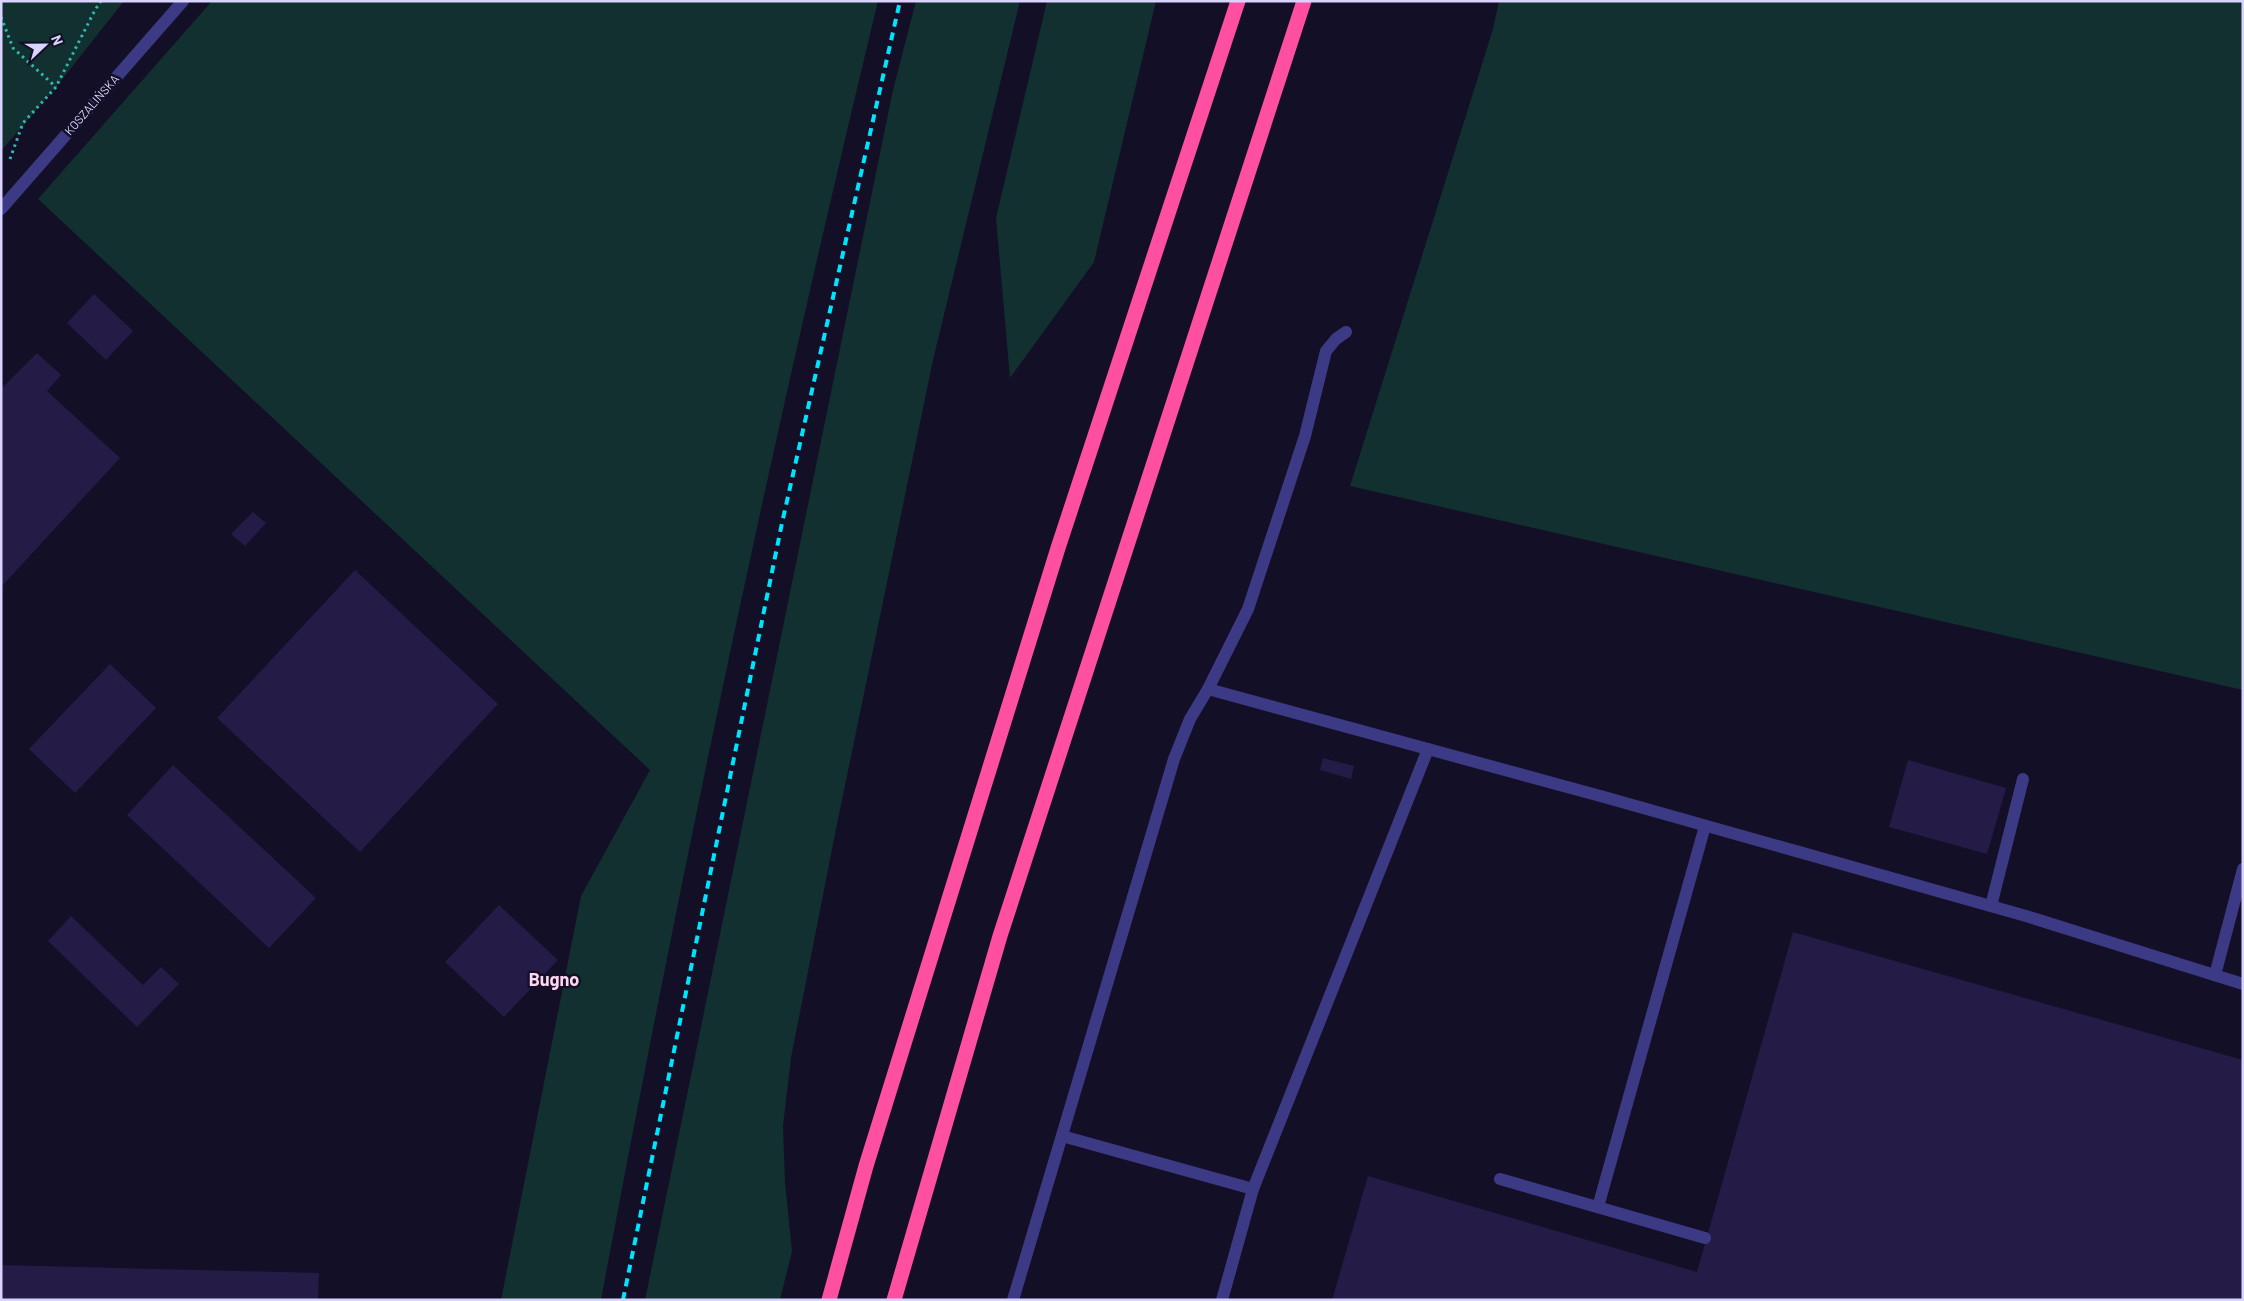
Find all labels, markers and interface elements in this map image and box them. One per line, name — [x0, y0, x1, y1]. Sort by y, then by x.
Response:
north arrow — [20, 20, 70, 70]
text: N — [48, 32, 67, 47]
street label: KOSZALIŃSKA — [61, 71, 121, 137]
district label: Bugno — [529, 968, 579, 990]

